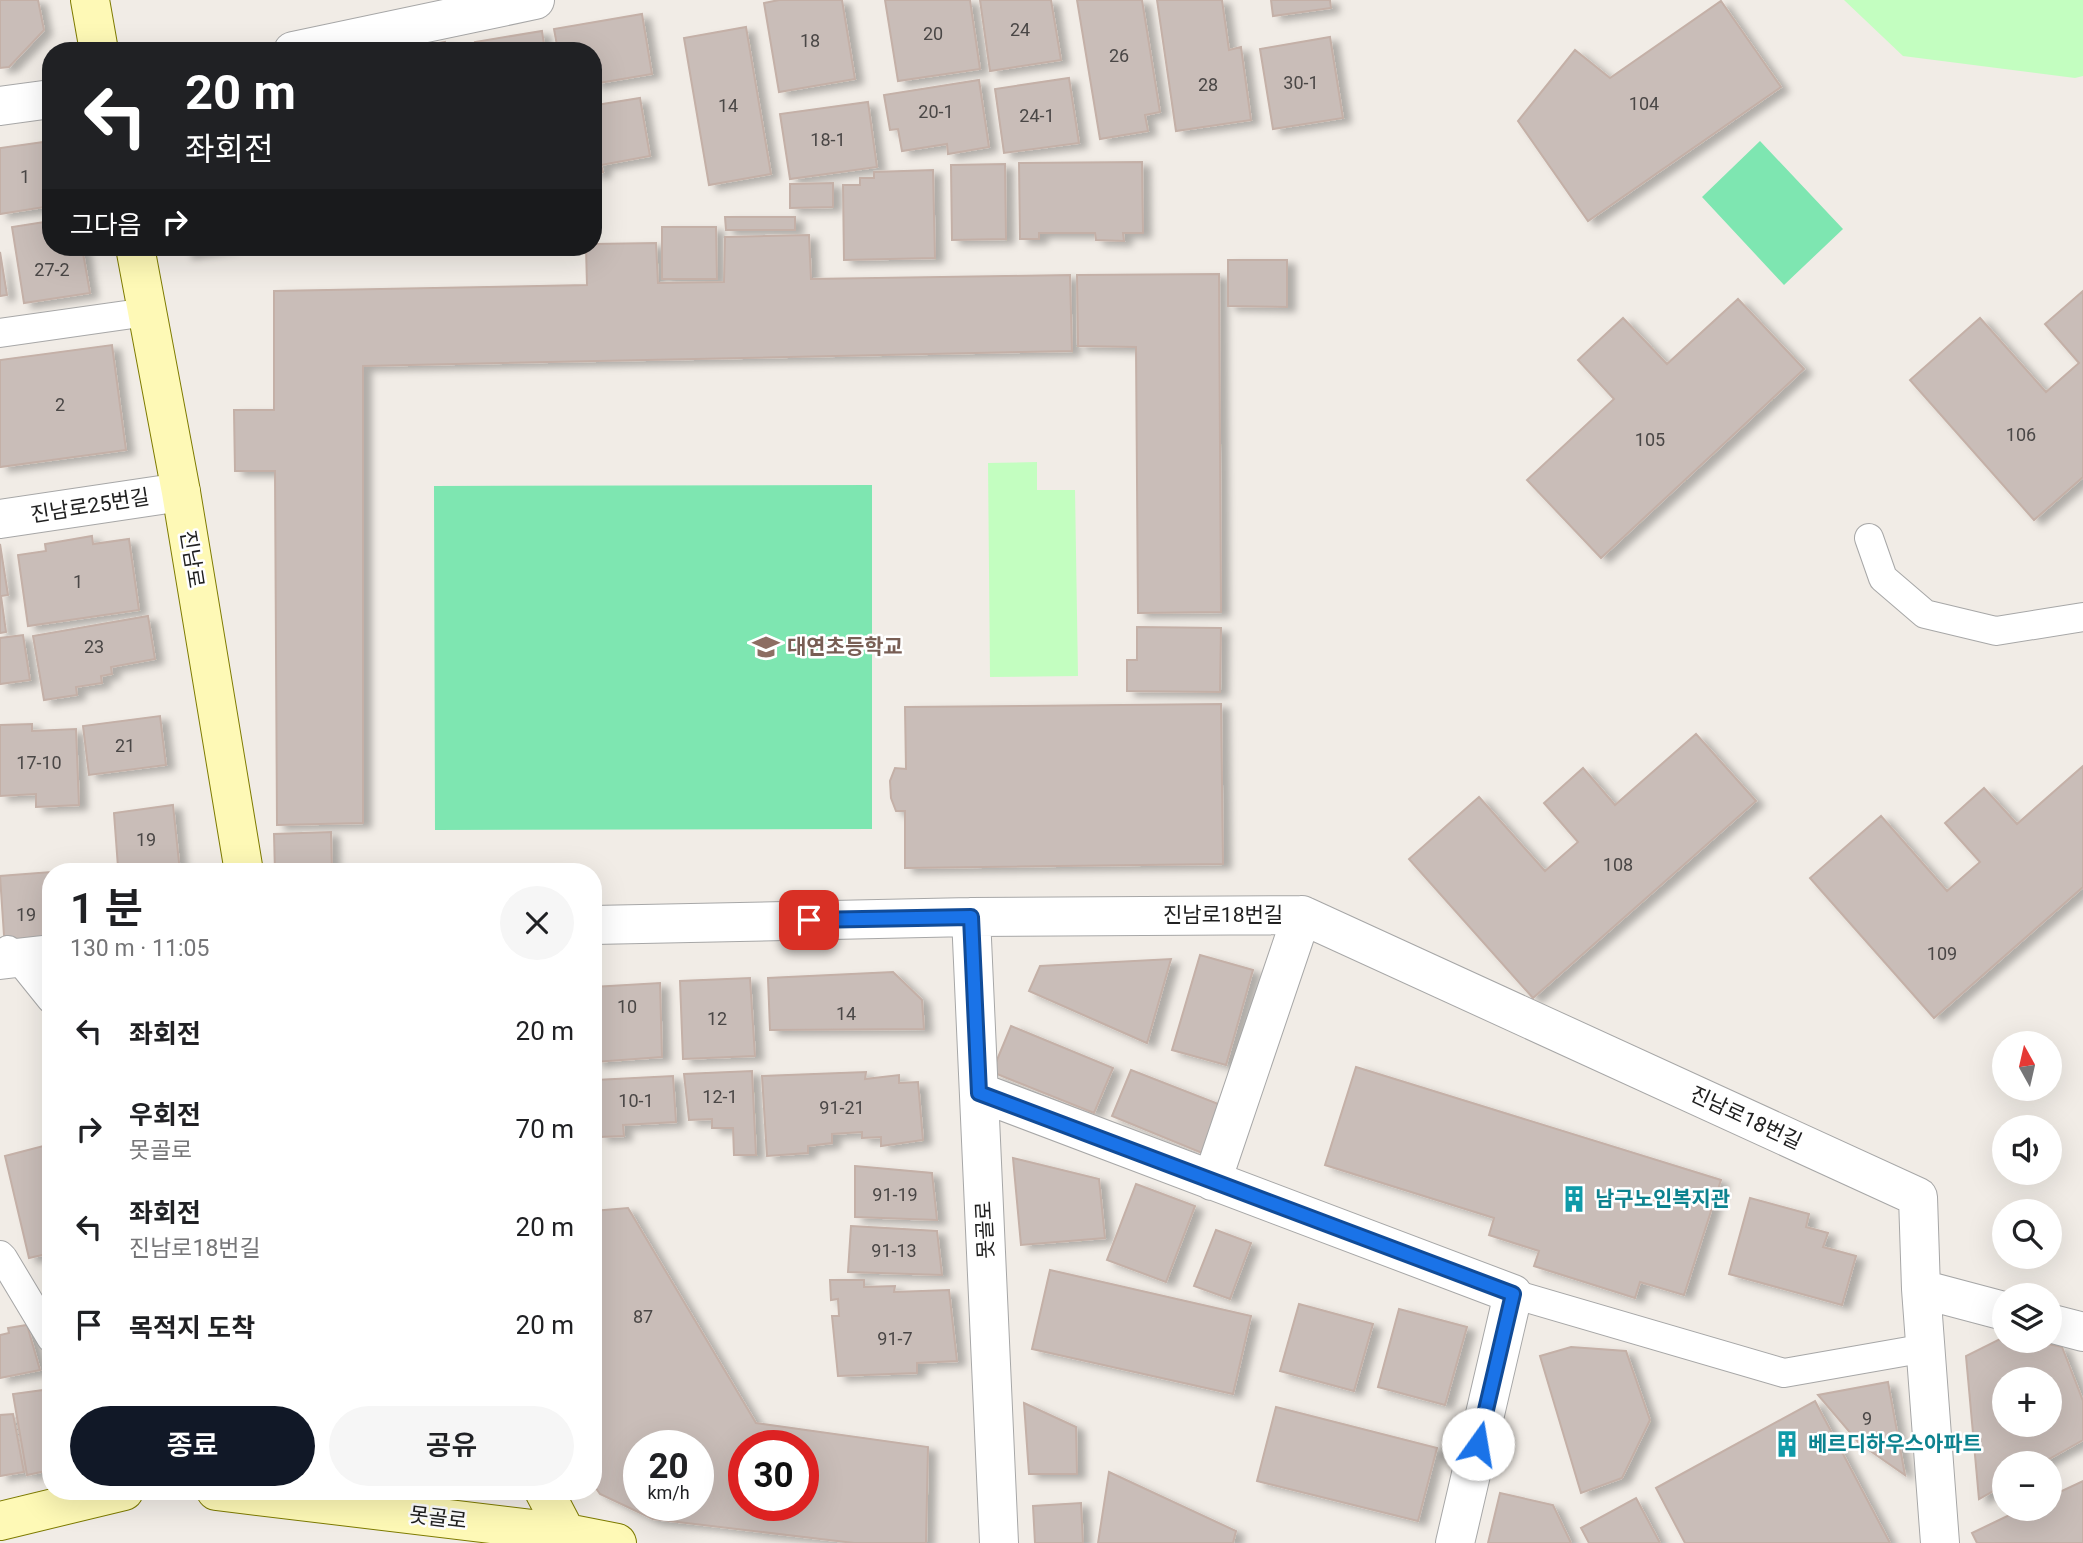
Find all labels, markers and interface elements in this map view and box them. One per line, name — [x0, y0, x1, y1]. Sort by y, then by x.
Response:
house number: 24 — [1010, 19, 1030, 40]
house number: 20 — [923, 23, 943, 44]
house number: 18 — [800, 30, 820, 51]
house number: 26 — [1109, 45, 1129, 66]
text: 20 m — [185, 64, 296, 121]
icon: left — [70, 70, 161, 161]
house number: 30-1 — [1283, 72, 1319, 93]
house number: 28 — [1198, 74, 1218, 95]
house number: 104 — [1629, 93, 1659, 114]
house number: 14 — [718, 95, 738, 116]
house number: 20-1 — [918, 101, 954, 122]
house number: 24-1 — [1019, 105, 1055, 126]
house number: 18-1 — [810, 129, 846, 150]
text: 좌회전 — [185, 130, 273, 168]
house number: 1 — [20, 166, 30, 187]
icon: right — [156, 203, 194, 241]
text: 그다음 — [70, 210, 142, 240]
house number: 27-2 — [34, 259, 70, 280]
house number: 2 — [55, 394, 65, 415]
house number: 106 — [2006, 424, 2036, 445]
house number: 105 — [1635, 429, 1665, 450]
street label: 진남로25번길 — [29, 485, 151, 527]
street label: 진남로 — [176, 528, 208, 590]
house number: 1 — [73, 571, 83, 592]
school or university icon: 대연초등학교 — [751, 632, 781, 662]
place label: 대연초등학교 — [787, 635, 903, 659]
house number: 23 — [84, 636, 104, 657]
house number: 21 — [115, 735, 135, 756]
house number: 17-10 — [16, 752, 62, 773]
house number: 19 — [136, 829, 156, 850]
house number: 108 — [1603, 854, 1633, 875]
text: 1 분 — [70, 884, 143, 933]
button: close — [500, 886, 574, 960]
pin — [779, 890, 839, 950]
icon: arrive — [790, 901, 828, 939]
street label: 진남로18번길 — [1163, 903, 1283, 927]
house number: 19 — [16, 904, 36, 925]
text: 130 m · 11:05 — [70, 935, 209, 962]
house number: 109 — [1927, 943, 1957, 964]
house number: 10 — [617, 996, 637, 1017]
house number: 14 — [836, 1003, 856, 1024]
house number: 12 — [707, 1008, 727, 1029]
icon: left — [70, 1012, 108, 1050]
text: 20 m — [516, 1016, 574, 1046]
text: 좌회전 — [129, 1019, 201, 1049]
north arrow — [1992, 1031, 2062, 1101]
map controls — [1992, 1031, 2062, 1521]
street label: 진남로18번길 — [1686, 1082, 1806, 1154]
house number: 12-1 — [702, 1086, 738, 1107]
house number: 10-1 — [618, 1090, 654, 1111]
house number: 91-21 — [819, 1097, 865, 1118]
text: 우회전 — [129, 1100, 201, 1130]
icon: right — [70, 1110, 108, 1148]
text: 70 m — [516, 1114, 574, 1144]
button: sound — [1992, 1115, 2062, 1185]
text: 못골로 — [129, 1137, 192, 1164]
house number: 91-19 — [872, 1184, 918, 1205]
building icon: 남구노인복지관 — [1559, 1184, 1589, 1214]
place label: 남구노인복지관 — [1595, 1187, 1730, 1211]
text: 좌회전 — [129, 1198, 201, 1228]
button: search — [1992, 1199, 2062, 1269]
street label: 못골로 — [971, 1200, 999, 1260]
icon: left — [70, 1208, 108, 1246]
text: 20 m — [516, 1212, 574, 1242]
text: 진남로18번길 — [129, 1235, 261, 1262]
house number: 91-13 — [871, 1240, 917, 1261]
button: layers — [1992, 1283, 2062, 1353]
icon: arrive — [70, 1306, 108, 1344]
house number: 87 — [633, 1306, 653, 1327]
text: 20 m — [516, 1310, 574, 1340]
text: 목적지 도착 — [129, 1313, 255, 1343]
house number: 91-7 — [877, 1328, 913, 1349]
button: + — [1992, 1367, 2062, 1437]
button: 종료 — [70, 1406, 315, 1486]
button: 공유 — [329, 1406, 574, 1486]
position arrow — [1441, 1407, 1515, 1481]
house number: 9 — [1862, 1408, 1872, 1429]
building icon: 베르디하우스아파트 — [1772, 1429, 1802, 1459]
speed limit sign: 30 — [728, 1430, 819, 1521]
place label: 베르디하우스아파트 — [1808, 1432, 1982, 1456]
text: 20 — [648, 1446, 689, 1487]
button: − — [1992, 1451, 2062, 1521]
text: km/h — [647, 1482, 690, 1503]
street label: 못골로 — [408, 1503, 468, 1533]

